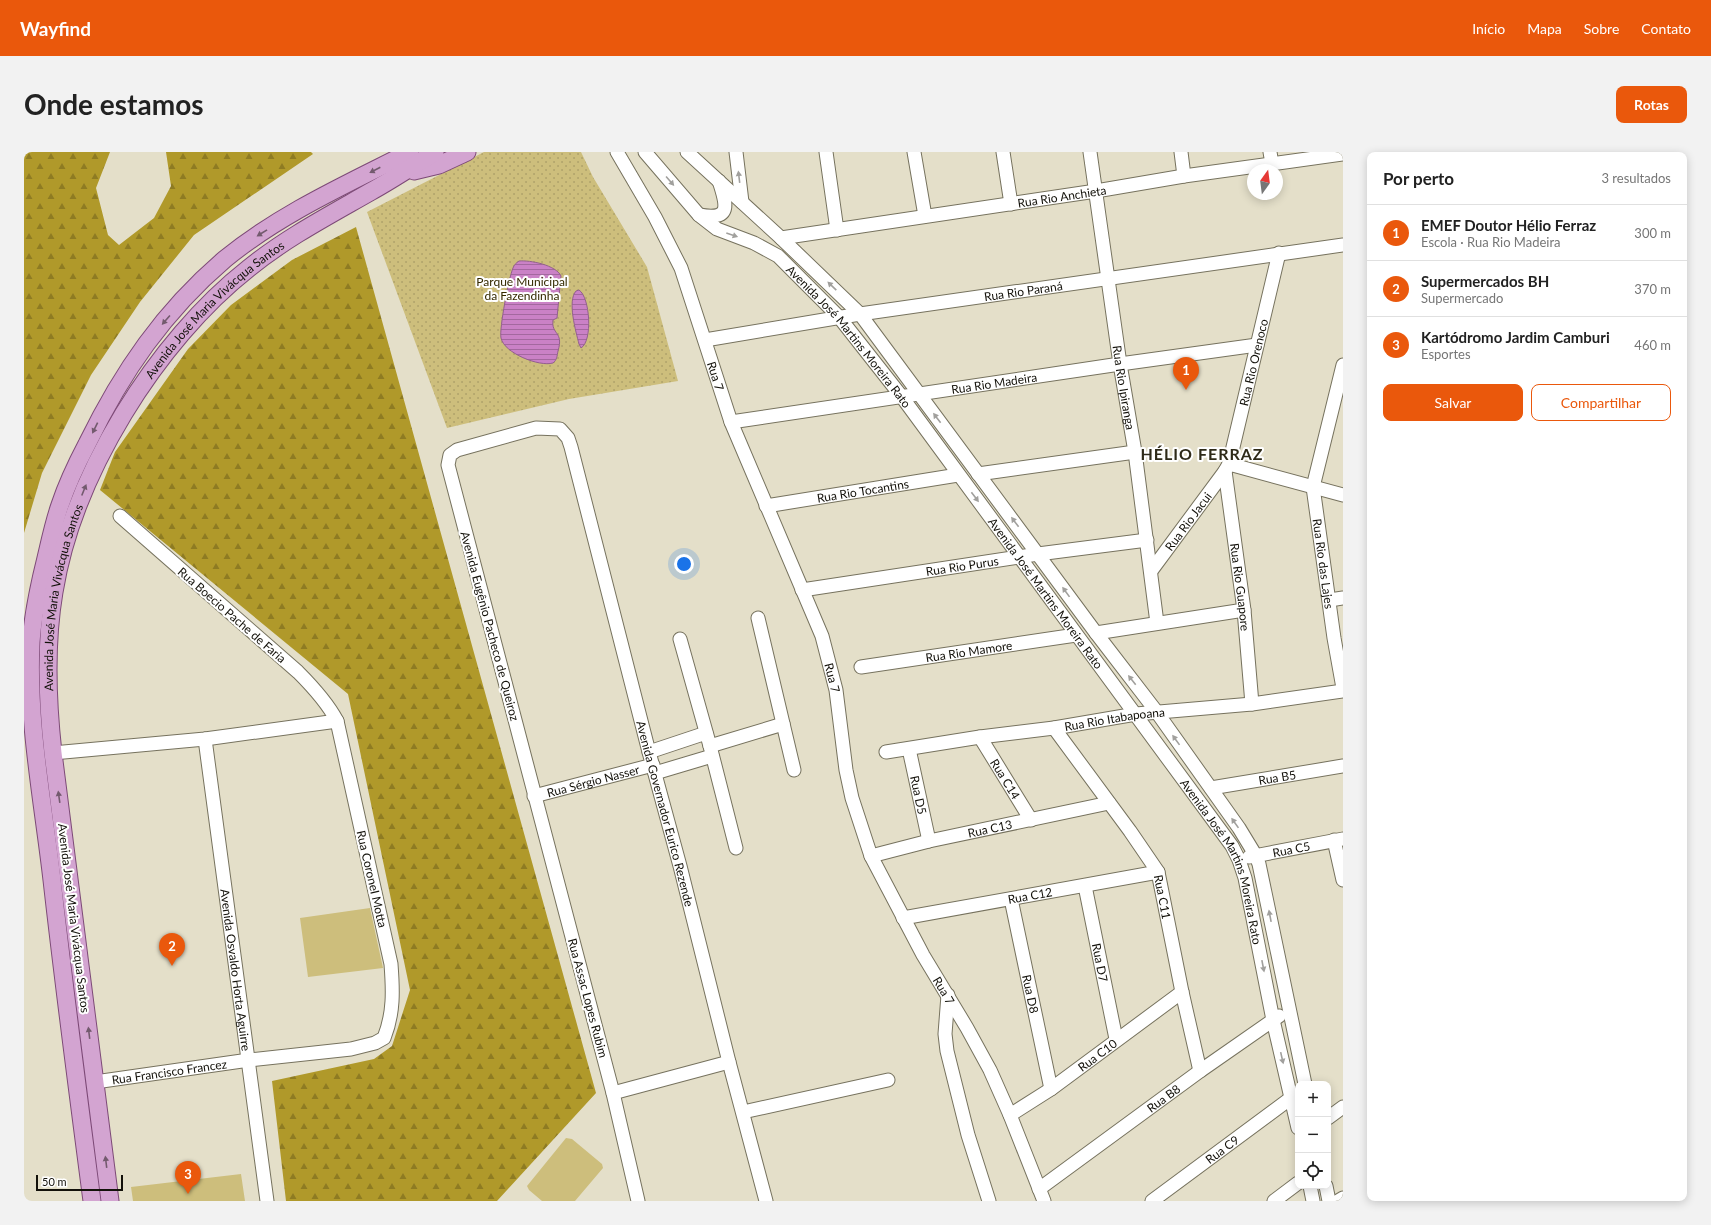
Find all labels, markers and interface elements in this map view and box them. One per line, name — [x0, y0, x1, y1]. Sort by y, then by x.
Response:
text: Wayfind — [20, 17, 91, 40]
text: Início — [1472, 20, 1505, 37]
text: Mapa — [1527, 20, 1562, 37]
text: Sobre — [1584, 20, 1619, 37]
text: Contato — [1641, 20, 1691, 37]
button: Rotas — [1616, 86, 1687, 123]
text: Onde estamos — [24, 87, 204, 121]
north arrow — [1247, 164, 1283, 200]
one-way arrow — [369, 167, 381, 173]
text: Por perto — [1383, 168, 1454, 189]
text: 3 resultados — [1601, 170, 1671, 186]
one-way arrow — [736, 171, 742, 183]
one-way arrow — [666, 176, 675, 187]
street label: Rua Rio Anchieta — [1016, 182, 1107, 210]
text: EMEF Doutor Hélio Ferraz — [1421, 216, 1596, 234]
text: 1 — [1392, 225, 1400, 241]
text: 300 m — [1634, 225, 1671, 241]
one-way arrow — [257, 229, 267, 237]
one-way arrow — [726, 232, 738, 238]
text: Escola · Rua Rio Madeira — [1421, 234, 1561, 250]
street label: Avenida José Maria Vivácqua Santos — [142, 237, 287, 381]
street label: Avenida José Martins Moreira Rato — [784, 262, 915, 411]
text: Supermercados BH — [1421, 272, 1549, 290]
park label: Parque Municipal da Fazendinha — [476, 274, 568, 303]
street label: Rua Rio Paraná — [983, 278, 1063, 304]
text: 2 — [1392, 281, 1400, 297]
text: 370 m — [1634, 281, 1671, 297]
one-way arrow — [827, 282, 837, 291]
text: Supermercado — [1421, 290, 1503, 306]
one-way arrow — [161, 314, 170, 325]
street label: Rua Rio Orenoco — [1236, 317, 1271, 407]
text: Kartódromo Jardim Camburi — [1421, 328, 1610, 346]
text: 3 — [1392, 337, 1400, 353]
text: 460 m — [1634, 337, 1671, 353]
street label: Rua Rio Ipiranga — [1110, 344, 1139, 431]
text: Esportes — [1421, 346, 1471, 362]
pin: 1 — [1173, 357, 1199, 390]
street label: Rua 7 — [704, 359, 728, 393]
street label: Rua Rio Madeira — [950, 369, 1038, 397]
button: Salvar — [1383, 384, 1523, 421]
button: Compartilhar — [1531, 384, 1671, 421]
one-way arrow — [932, 413, 941, 424]
one-way arrow — [92, 422, 98, 434]
district label: HÉLIO FERRAZ — [1140, 444, 1264, 463]
street label: Rua Rio Tocantins — [816, 476, 910, 505]
one-way arrow — [81, 484, 87, 496]
street label: Rua Rio Jacui — [1161, 489, 1215, 553]
one-way arrow — [971, 492, 979, 503]
street label: Avenida José Maria Vivácqua Santos — [40, 502, 86, 691]
street label: Avenida José Martins Moreira Rato — [986, 514, 1107, 672]
one-way arrow — [1010, 517, 1019, 528]
street label: Rua Rio das Lajes — [1310, 518, 1337, 610]
street label: Avenida Eugênio Pacheco de Queiroz — [457, 530, 523, 723]
street label: Rua Rio Guapore — [1227, 542, 1253, 632]
street label: Rua Rio Purus — [925, 553, 1000, 579]
your location — [674, 554, 694, 574]
street label: Rua Boecio Pache de Faria — [175, 564, 289, 666]
one-way arrow — [1062, 586, 1070, 597]
street label: Rua Rio Mamore — [925, 637, 1013, 665]
street label: Rua 7 — [822, 661, 844, 694]
one-way arrow — [1128, 675, 1136, 686]
street label: Rua Rio Itabapoana — [1063, 704, 1165, 734]
street label: Avenida Governador Eurico Rezende — [634, 719, 697, 908]
one-way arrow — [1172, 734, 1181, 745]
street label: Rua C14 — [987, 756, 1024, 802]
street label: Rua Sérgio Nasser — [545, 761, 642, 800]
street label: Rua B5 — [1257, 766, 1297, 787]
street label: Rua D5 — [907, 774, 930, 816]
street label: Avenida José Martins Moreira Rato — [1177, 776, 1265, 946]
one-way arrow — [55, 790, 62, 803]
street label: Rua C13 — [966, 816, 1013, 840]
one-way arrow — [1231, 817, 1239, 828]
street label: Avenida José Maria Vivácqua Santos — [55, 823, 93, 1013]
street label: Rua Coronel Motta — [354, 829, 390, 929]
street label: Rua C5 — [1271, 838, 1311, 860]
street label: Rua C11 — [1151, 873, 1175, 920]
street label: Rua C12 — [1006, 884, 1053, 906]
street label: Avenida Osvaldo Horta Aguirre — [218, 888, 254, 1052]
one-way arrow — [1267, 910, 1273, 923]
pin: 2 — [159, 933, 185, 966]
street label: Rua Assac Lopes Rubim — [565, 937, 611, 1060]
street label: Rua D7 — [1089, 942, 1112, 983]
one-way arrow — [1260, 960, 1266, 972]
street label: Rua 7 — [930, 973, 958, 1007]
street label: Rua D8 — [1020, 973, 1042, 1015]
one-way arrow — [86, 1027, 92, 1039]
street label: Rua C10 — [1075, 1035, 1120, 1074]
one-way arrow — [1279, 1052, 1285, 1064]
street label: Rua Francisco Francez — [111, 1056, 228, 1087]
street label: Rua B8 — [1144, 1081, 1183, 1115]
map controls — [1295, 1081, 1331, 1189]
button: + — [1295, 1081, 1331, 1117]
button: − — [1295, 1117, 1331, 1153]
street label: Rua C9 — [1202, 1132, 1242, 1167]
button: locate — [1295, 1153, 1331, 1189]
one-way arrow — [102, 1156, 109, 1168]
pin: 3 — [175, 1161, 201, 1194]
scale bar — [36, 1173, 123, 1192]
text: 50 m — [42, 1175, 67, 1188]

